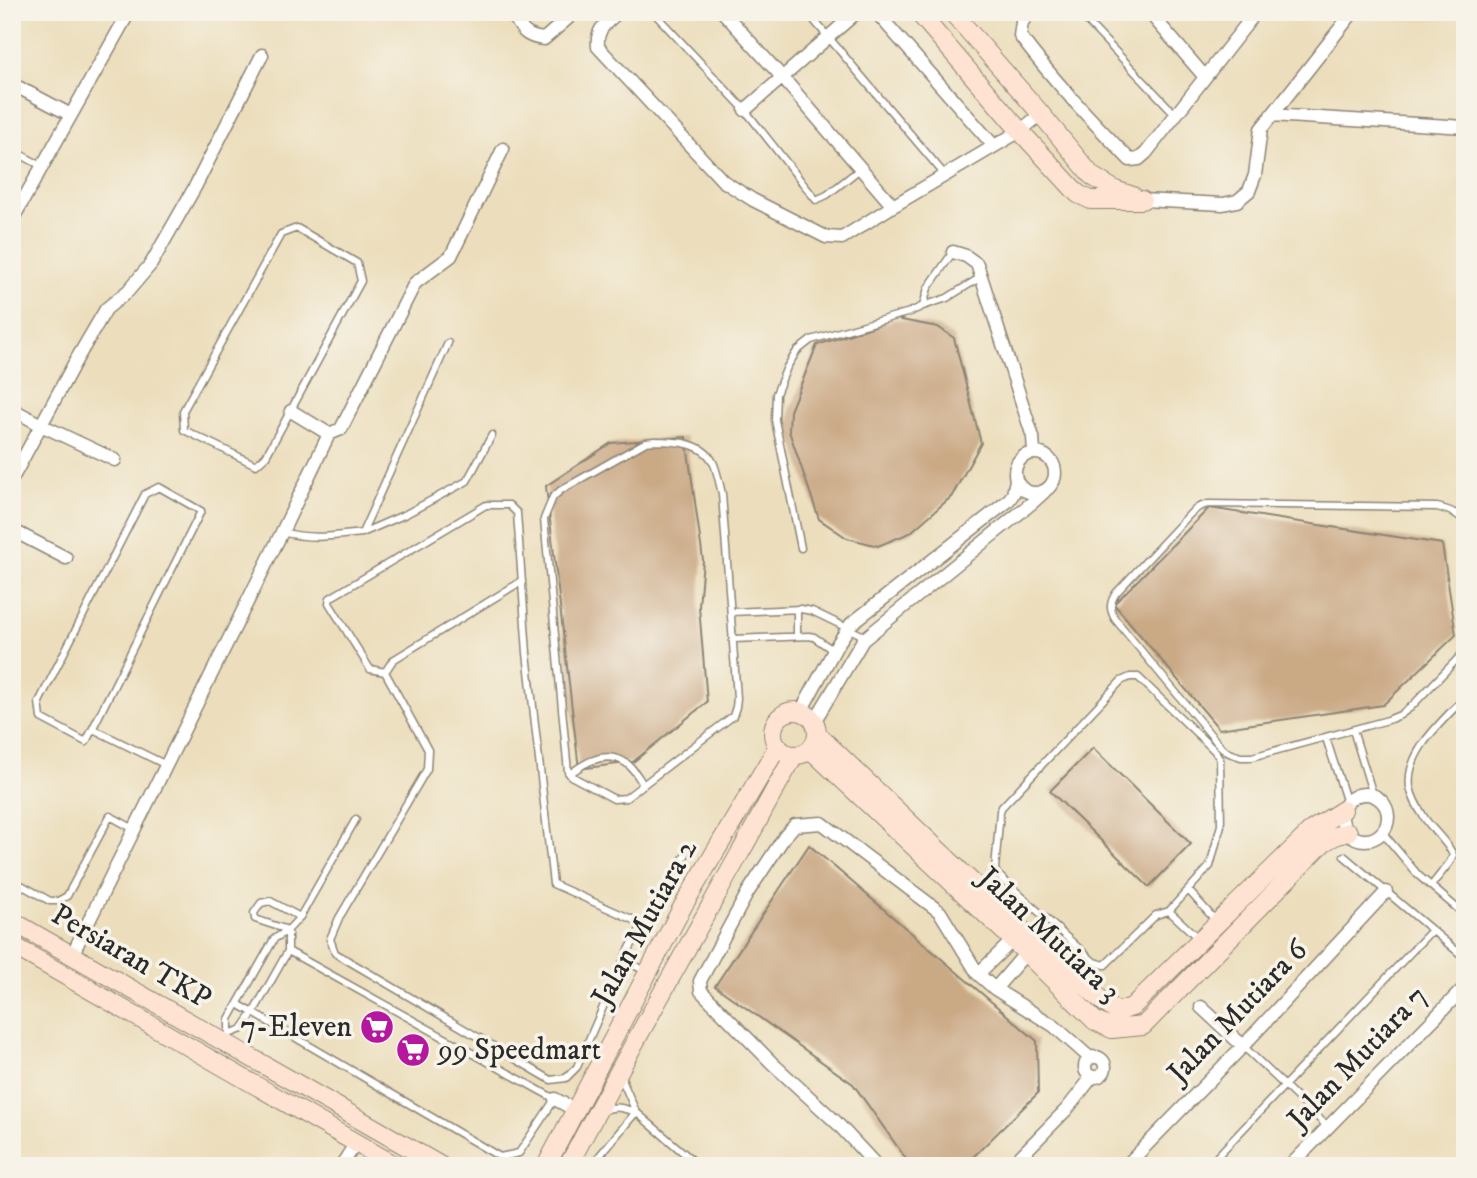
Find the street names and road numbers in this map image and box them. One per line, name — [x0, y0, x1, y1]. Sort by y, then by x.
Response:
street label: Jalan Mutiara 2 — [583, 833, 706, 1015]
street label: Jalan Mutiara 3 — [968, 858, 1128, 1010]
street label: Persiaran TKP — [45, 896, 217, 1018]
street label: Jalan Mutiara 6 — [1158, 931, 1317, 1094]
street label: Jalan Mutiara 7 — [1278, 978, 1436, 1140]

